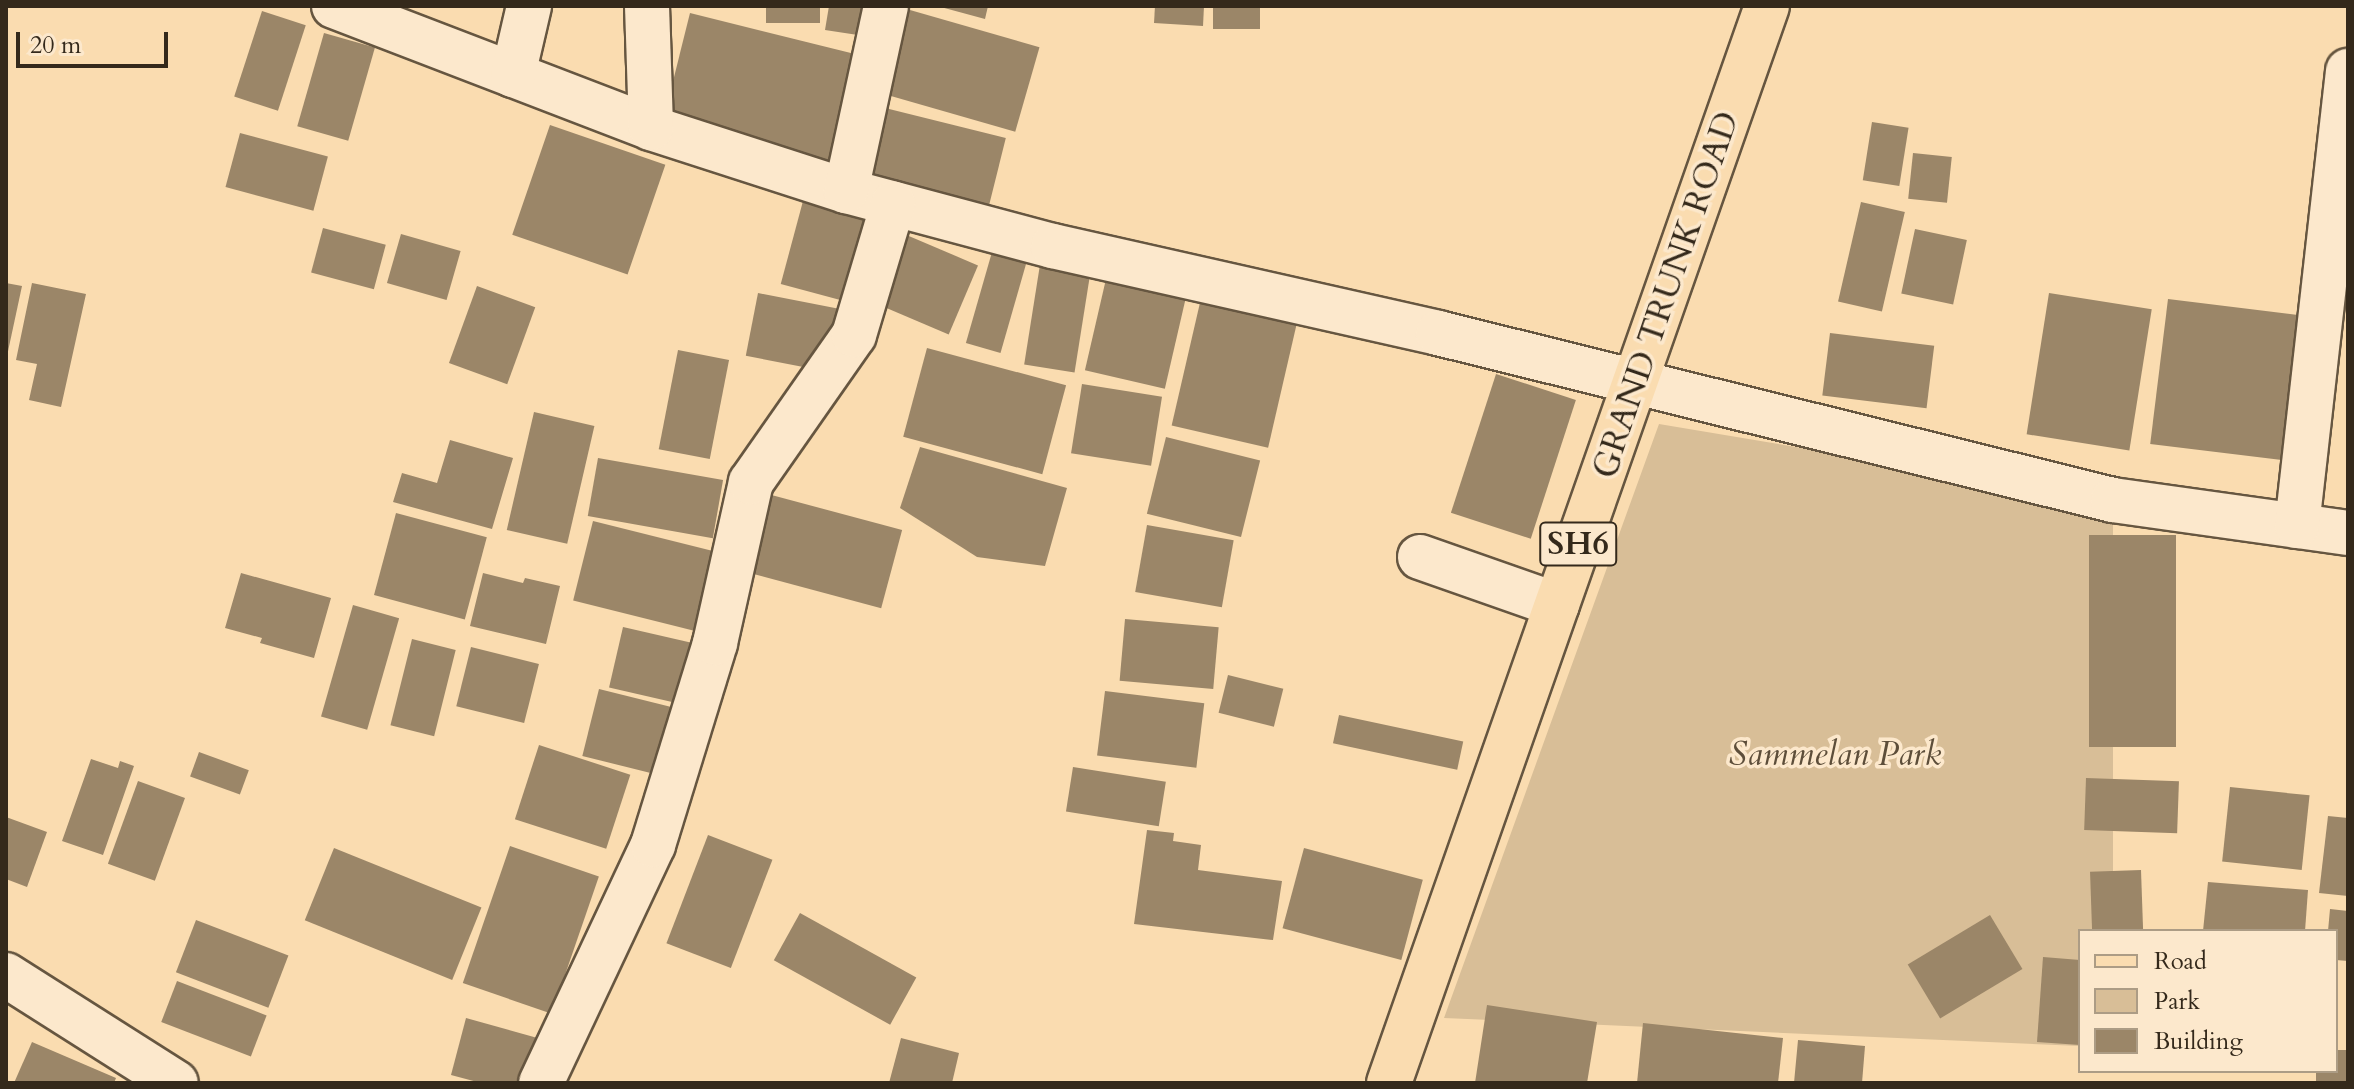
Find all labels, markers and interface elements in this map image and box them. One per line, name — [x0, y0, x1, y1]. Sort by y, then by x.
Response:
scale bar — [20, 16, 172, 66]
text: 20 m — [30, 29, 81, 62]
street label: GRAND TRUNK ROAD — [1584, 106, 1748, 484]
road number: SH6 — [1538, 516, 1618, 572]
park label: Sammelan Park — [1729, 735, 1941, 775]
legend — [2078, 929, 2338, 1073]
text: Road — [2154, 945, 2207, 978]
text: Park — [2154, 985, 2200, 1018]
text: Building — [2154, 1025, 2243, 1058]

